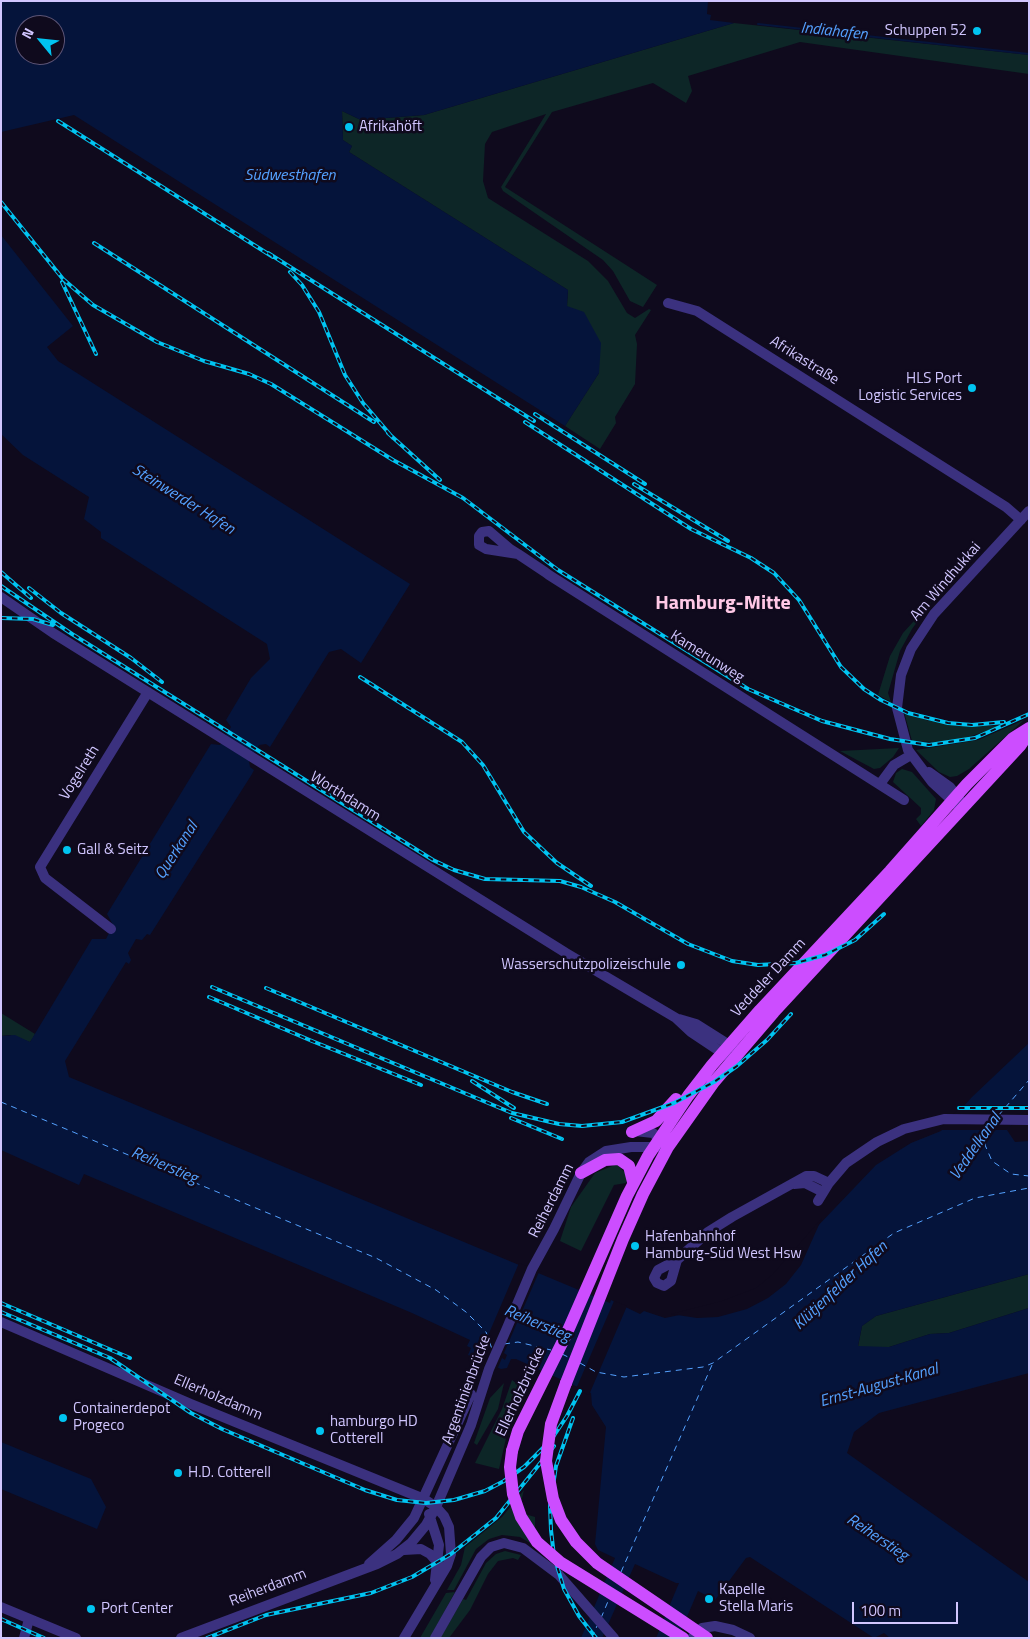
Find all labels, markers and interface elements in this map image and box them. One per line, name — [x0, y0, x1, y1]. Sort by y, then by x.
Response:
north arrow — [15, 15, 65, 65]
water label: Indiahafen — [800, 19, 868, 45]
place label: Schuppen 52 — [885, 22, 967, 40]
text: N — [16, 24, 39, 42]
marker: Schuppen 52 — [971, 25, 983, 37]
place label: Afrikahöft — [359, 118, 422, 136]
marker: Afrikahöft — [343, 121, 355, 133]
water label: Südwesthafen — [244, 166, 336, 186]
street label: Afrikastraße — [766, 333, 842, 389]
place label: HLS Port Logistic Services — [858, 370, 962, 405]
marker: HLS Port Logistic Services — [966, 382, 978, 394]
water label: Steinwerder Hafen — [128, 461, 238, 539]
street label: Am Windhukkai — [907, 539, 985, 625]
district label: Hamburg-Mitte — [655, 592, 791, 616]
street label: Kamerunweg — [667, 627, 747, 687]
street label: Vogelreth — [56, 742, 104, 804]
street label: Worthdamm — [306, 768, 384, 826]
water label: Querkanal — [151, 819, 203, 883]
place label: Gall & Seitz — [77, 841, 149, 859]
marker: Gall & Seitz — [61, 844, 73, 856]
street label: Veddeler Damm — [728, 935, 810, 1021]
place label: Wasserschutzpolizeischule — [501, 956, 671, 974]
marker: Wasserschutzpolizeischule — [675, 959, 687, 971]
water label: Veddelkanal — [946, 1110, 1006, 1184]
water label: Reiherstieg — [128, 1143, 200, 1189]
street label: Reiherdamm — [526, 1161, 578, 1241]
place label: Hafenbahnhof Hamburg-Süd West Hsw — [645, 1228, 802, 1263]
water label: Klütjenfelder Hafen — [790, 1238, 892, 1334]
marker: Hafenbahnhof Hamburg-Süd West Hsw — [629, 1240, 641, 1252]
water label: Reiherstieg — [501, 1301, 573, 1347]
street label: Argentinienbrücke — [439, 1333, 495, 1447]
street label: Ellerholzbrücke — [492, 1345, 550, 1439]
water label: Ernst-August-Kanal — [818, 1360, 940, 1412]
street label: Ellerholzdamm — [171, 1371, 265, 1425]
place label: Containerdepot Progeco — [73, 1400, 170, 1435]
marker: Containerdepot Progeco — [57, 1412, 69, 1424]
place label: hamburgo HD Cotterell — [330, 1413, 418, 1448]
marker: hamburgo HD Cotterell — [314, 1425, 326, 1437]
place label: H.D. Cotterell — [188, 1464, 271, 1482]
marker: H.D. Cotterell — [172, 1467, 184, 1479]
water label: Reiherstieg — [843, 1510, 911, 1566]
street label: Reiherdamm — [227, 1565, 309, 1611]
place label: Kapelle Stella Maris — [719, 1581, 793, 1616]
scale bar — [855, 1592, 961, 1624]
marker: Kapelle Stella Maris — [703, 1593, 715, 1605]
text: 100 m — [860, 1599, 901, 1622]
place label: Port Center — [101, 1600, 173, 1618]
marker: Port Center — [85, 1603, 97, 1615]

